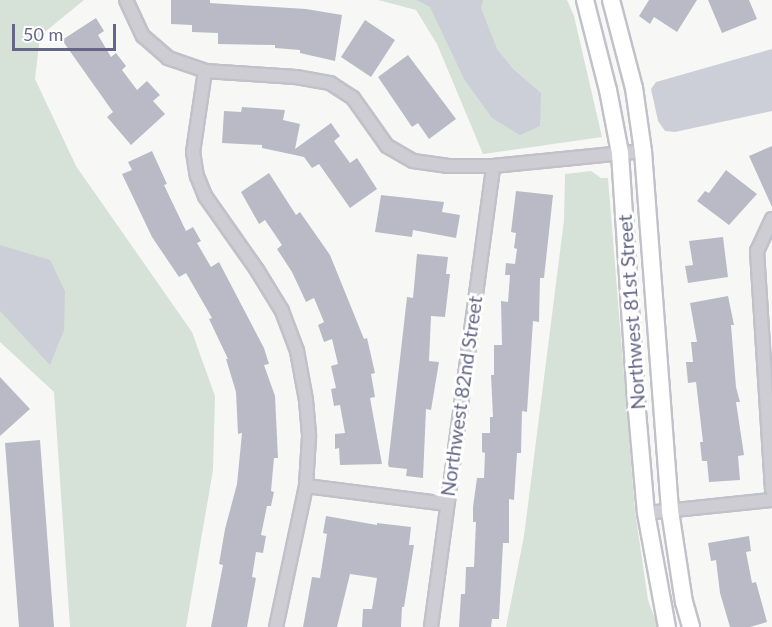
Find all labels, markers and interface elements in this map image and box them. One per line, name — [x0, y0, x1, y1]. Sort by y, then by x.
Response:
scale bar — [15, 12, 118, 50]
text: 50 m — [23, 23, 63, 45]
street label: Northwest 81st Street — [612, 214, 650, 410]
street label: Northwest 82nd Street — [435, 294, 487, 498]

